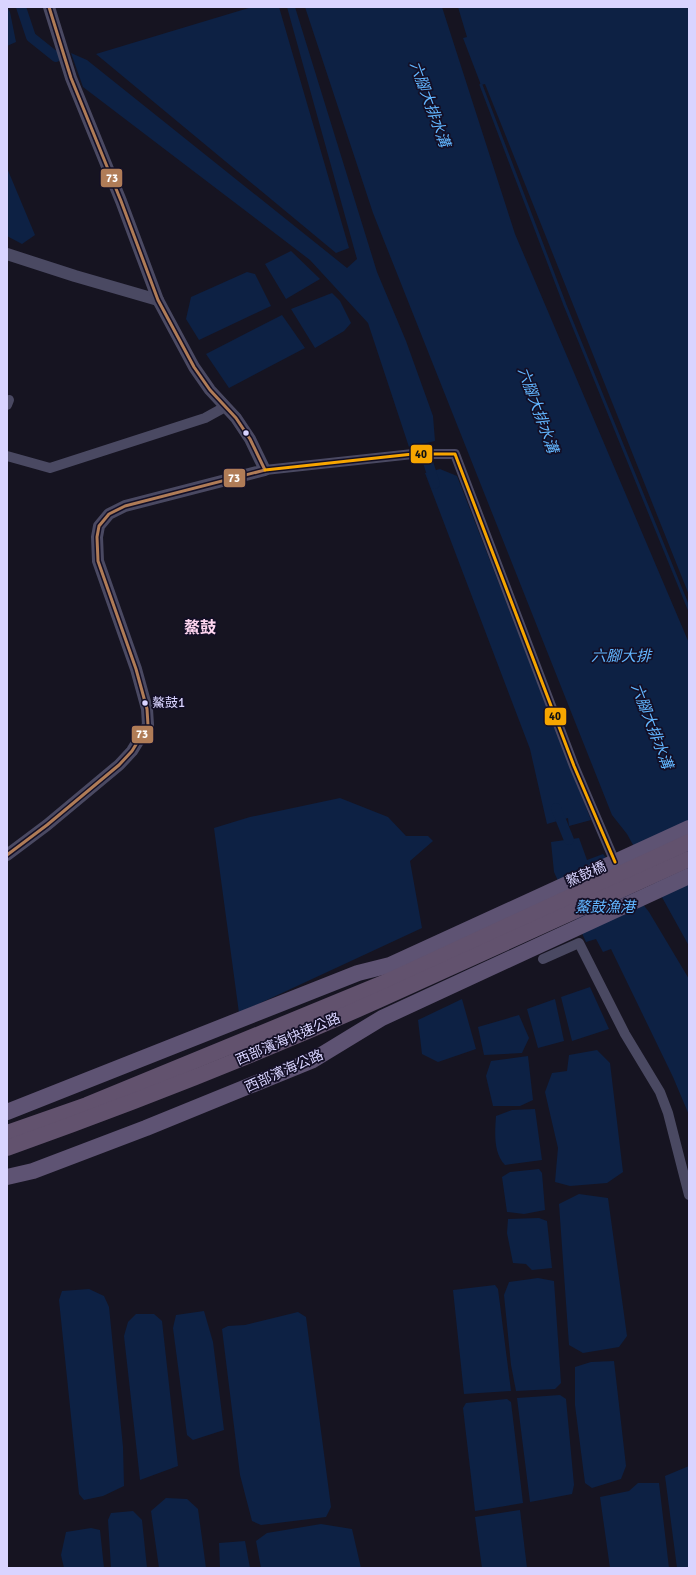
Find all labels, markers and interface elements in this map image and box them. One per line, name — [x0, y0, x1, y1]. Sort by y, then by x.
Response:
water label: 六腳大排水溝 — [406, 59, 455, 151]
line badge: 73 — [100, 168, 123, 188]
text: 73 — [106, 172, 118, 185]
water label: 六腳大排水溝 — [514, 365, 563, 457]
unlabelled marker — [241, 428, 251, 438]
line badge: 40 — [410, 444, 433, 464]
text: 40 — [415, 448, 427, 461]
line badge: 73 — [223, 468, 246, 488]
text: 73 — [228, 472, 240, 485]
district label: 鰲鼓 — [184, 618, 216, 638]
water label: 六腳大排 — [591, 647, 653, 665]
water label: 六腳大排水溝 — [627, 681, 677, 773]
place label: 鰲鼓1 — [152, 695, 185, 711]
marker: 鰲鼓1 — [140, 698, 150, 708]
line badge: 40 — [544, 707, 567, 726]
text: 40 — [549, 710, 561, 723]
line badge: 73 — [131, 725, 154, 744]
text: 73 — [136, 728, 148, 741]
street label: 鰲鼓橋 — [563, 858, 609, 890]
water label: 鰲鼓漁港 — [575, 898, 637, 916]
street label: 西部濱海快速公路 — [233, 1009, 343, 1069]
street label: 西部濱海公路 — [242, 1046, 326, 1096]

